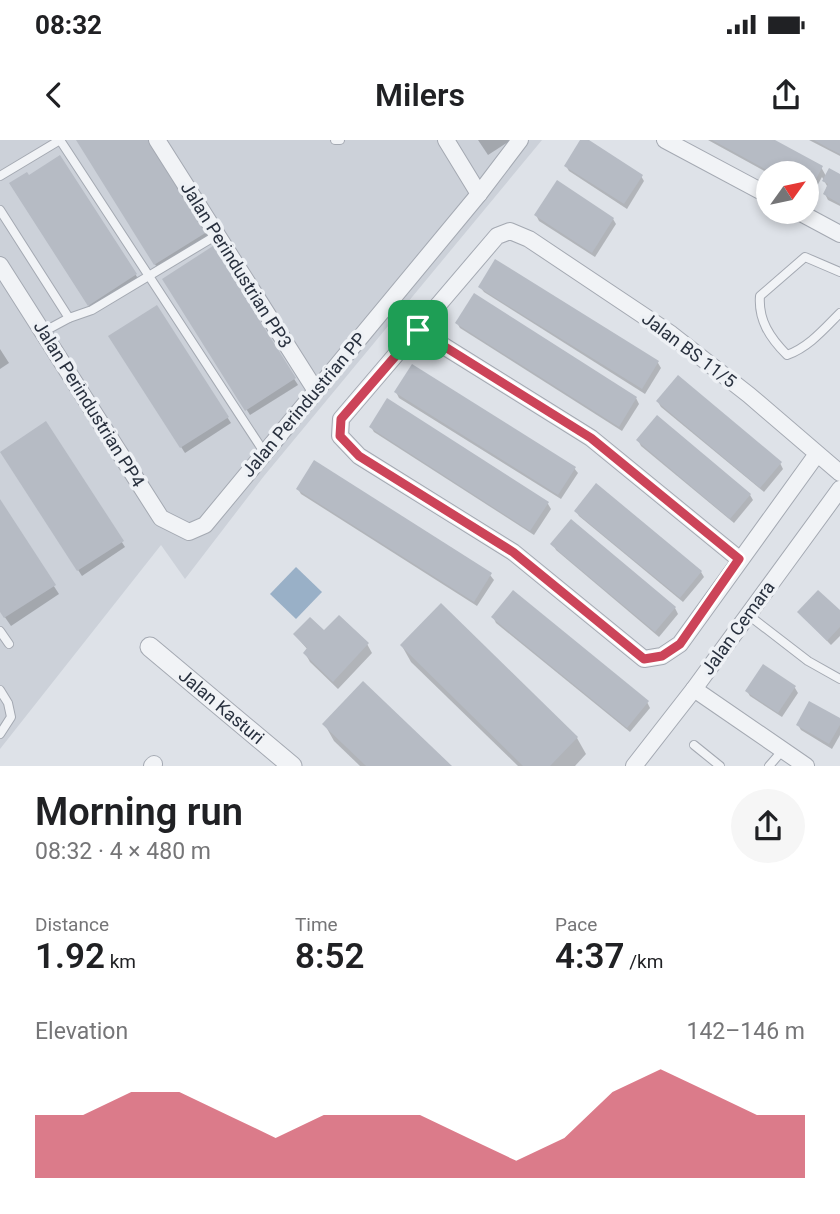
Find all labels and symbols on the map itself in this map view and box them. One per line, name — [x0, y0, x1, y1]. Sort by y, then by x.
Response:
north arrow — [756, 161, 819, 224]
street label: Jalan Perindustrian PP3 — [177, 178, 296, 352]
pin — [388, 300, 448, 360]
street label: Jalan BS 11/5 — [638, 307, 741, 392]
street label: Jalan Perindustrian PP4 — [30, 317, 149, 491]
street label: Jalan Perindustrian PP — [237, 328, 370, 481]
street label: Jalan Cemara — [697, 577, 779, 679]
street label: Jalan Kasturi — [175, 665, 269, 748]

